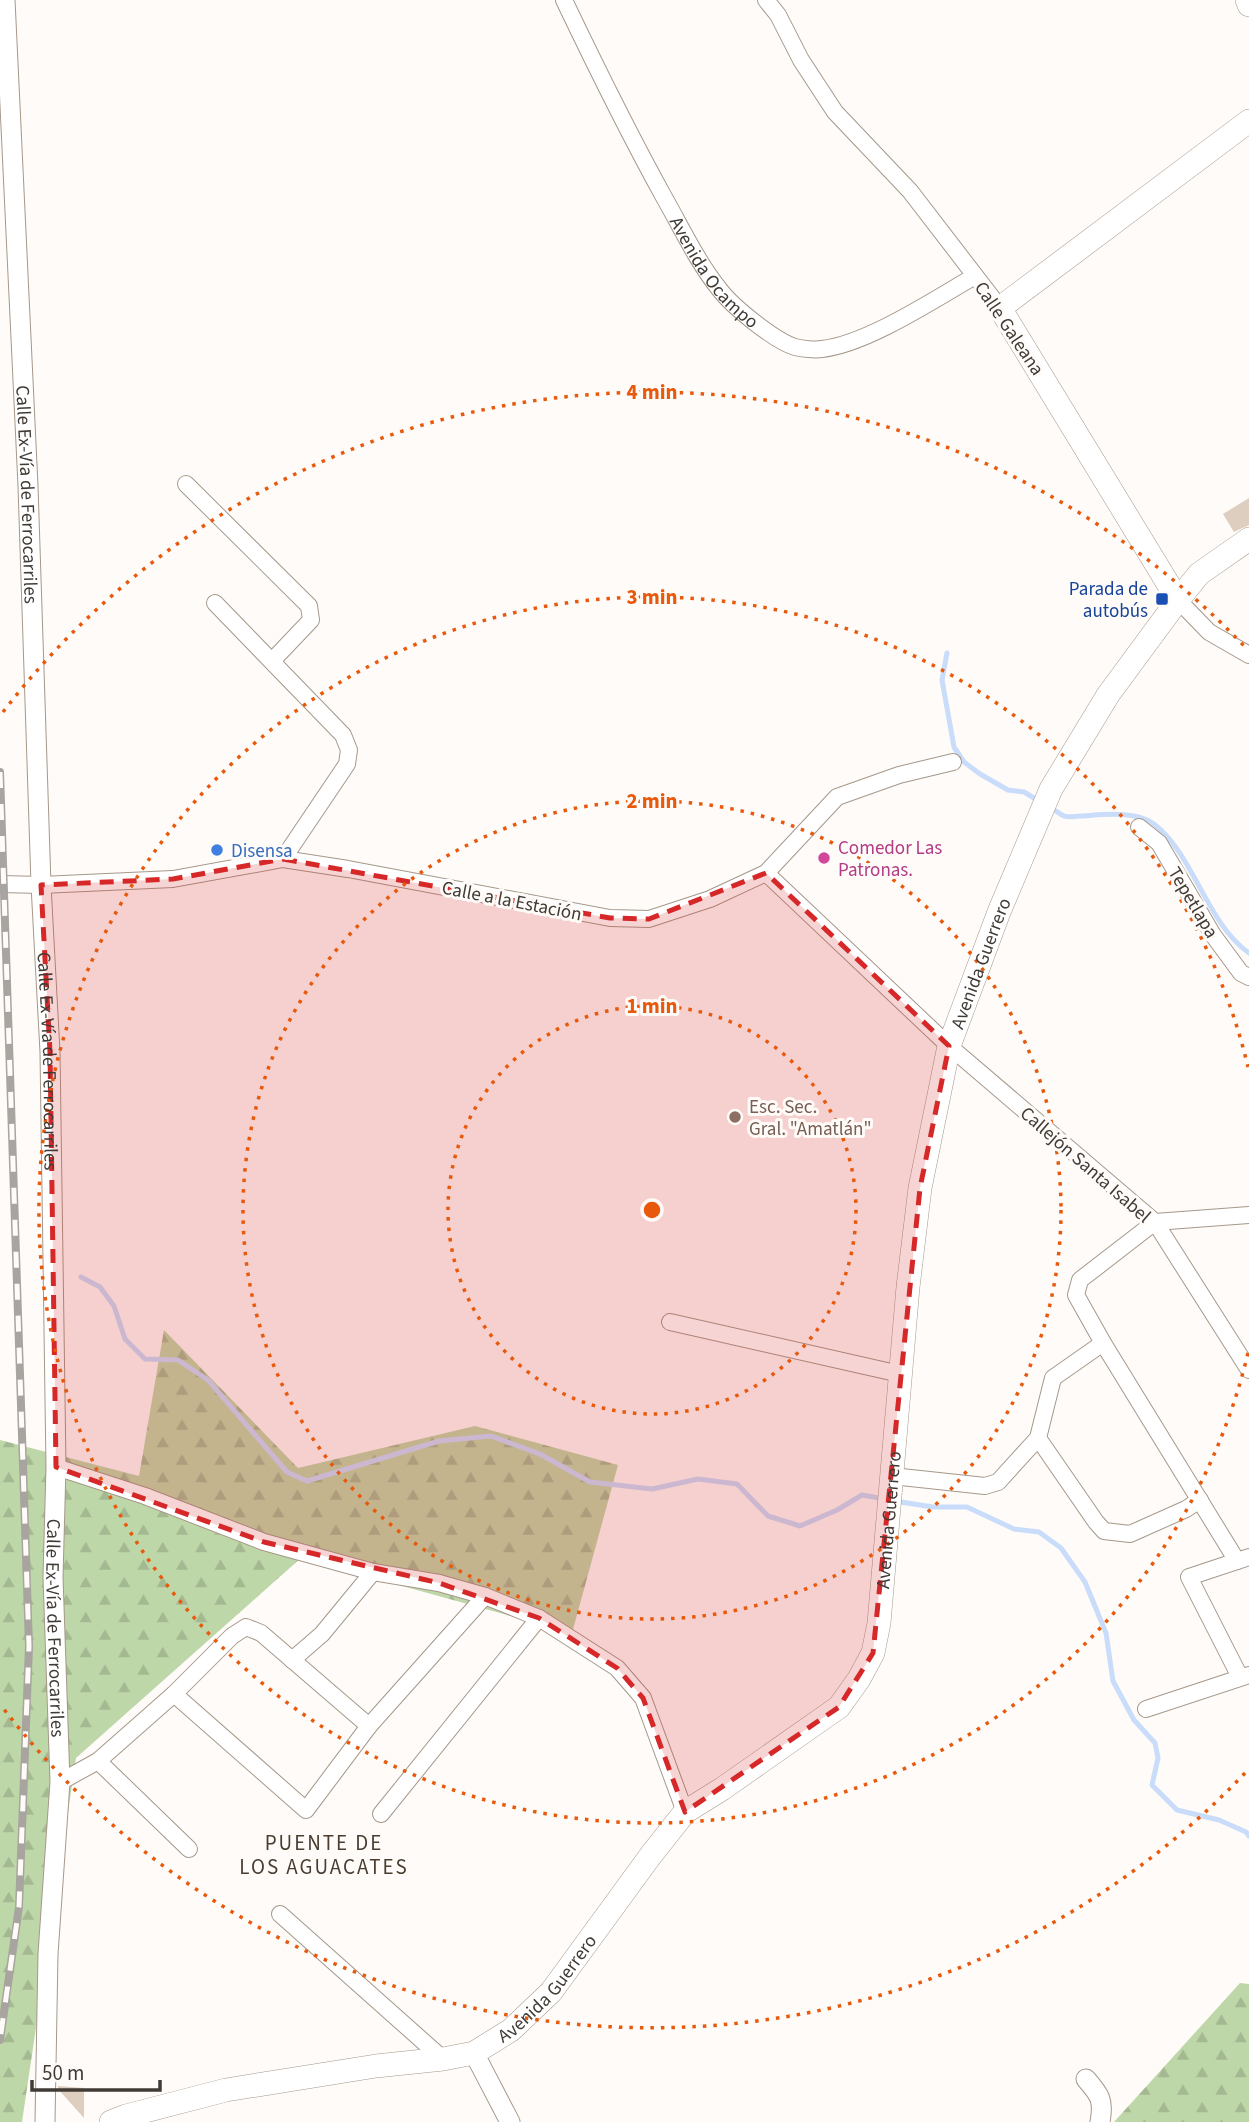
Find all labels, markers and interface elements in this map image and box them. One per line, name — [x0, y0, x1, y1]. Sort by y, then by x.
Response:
street label: Avenida Ocampo — [662, 212, 764, 336]
street label: Calle Galeana — [967, 276, 1050, 381]
text: 4 min — [626, 377, 678, 407]
street label: Calle Ex-Vía de Ferrocarriles — [8, 385, 44, 604]
place label: Parada de autobús — [1069, 576, 1148, 625]
text: 3 min — [626, 582, 678, 612]
marker: Parada de autobús — [1154, 591, 1170, 607]
text: 2 min — [626, 786, 678, 816]
place label: Comedor Las Patronas. — [838, 835, 942, 884]
place label: Disensa — [231, 838, 293, 865]
marker: Disensa — [209, 842, 225, 858]
marker: Comedor Las Patronas. — [816, 850, 832, 866]
street label: Tepetlapa — [1161, 862, 1225, 944]
street label: Calle a la Estación — [439, 875, 584, 928]
street label: Avenida Guerrero — [945, 894, 1019, 1033]
street label: Calle Ex-Vía de Ferrocarriles — [30, 951, 64, 1171]
text: 1 min — [626, 991, 678, 1021]
place label: Esc. Sec. Gral. "Amatlán" — [749, 1094, 872, 1143]
street label: Callejón Santa Isabel — [1014, 1101, 1156, 1230]
marker: Esc. Sec. Gral. "Amatlán" — [727, 1109, 743, 1125]
centre of rings — [640, 1198, 664, 1222]
street label: Avenida Guerrero — [870, 1450, 909, 1590]
street label: Calle Ex-Vía de Ferrocarriles — [38, 1518, 70, 1738]
district label: PUENTE DE LOS AGUACATES — [239, 1828, 409, 1882]
street label: Avenida Guerrero — [493, 1929, 604, 2050]
scale bar — [32, 2048, 159, 2092]
text: 50 m — [42, 2058, 84, 2088]

